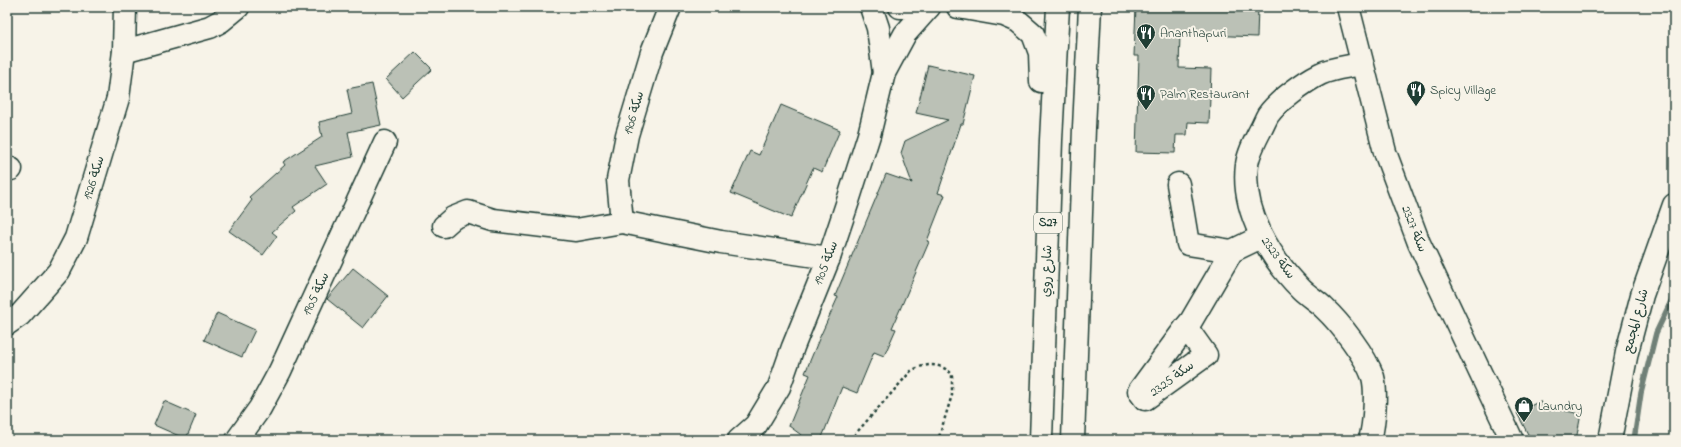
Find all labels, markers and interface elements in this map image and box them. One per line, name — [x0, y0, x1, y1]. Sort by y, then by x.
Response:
restaurant icon: Ananthapuri — [1135, 22, 1157, 50]
place label: Ananthapuri — [1160, 24, 1226, 43]
restaurant icon: Spicy Village — [1405, 79, 1427, 107]
place label: Spicy Village — [1430, 81, 1496, 101]
restaurant icon: Palm Restaurant — [1135, 83, 1157, 111]
place label: Palm Restaurant — [1160, 85, 1250, 104]
street label: سكة 1906 — [619, 89, 649, 137]
street label: سكة 1926 — [78, 154, 110, 202]
street label: سكة 2327 — [1396, 203, 1432, 255]
road number: S27 — [1034, 213, 1062, 233]
street label: سكة 2323 — [1256, 233, 1300, 283]
street label: سكة 1905 — [809, 238, 843, 288]
street label: شارع روي — [1037, 245, 1057, 297]
street label: سكة 1905 — [298, 269, 334, 319]
street label: شارع المجمع — [1618, 287, 1654, 355]
street label: سكة 2325 — [1146, 356, 1198, 402]
shop icon: Laundry — [1513, 395, 1535, 423]
place label: Laundry — [1538, 397, 1582, 417]

